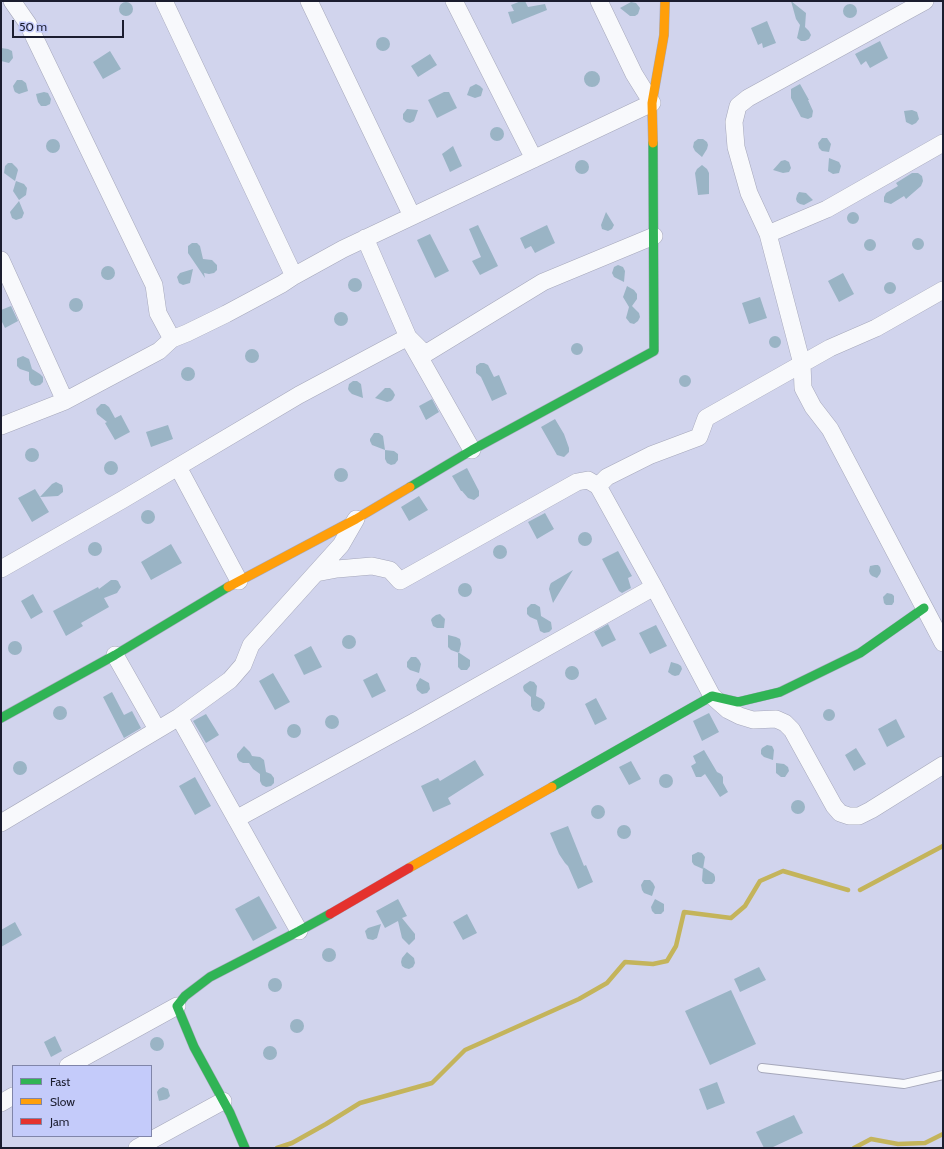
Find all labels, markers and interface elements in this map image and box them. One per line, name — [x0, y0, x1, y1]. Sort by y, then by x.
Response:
scale bar — [14, 12, 126, 38]
text: 50 m — [19, 19, 47, 34]
legend — [12, 1065, 152, 1137]
text: Fast — [50, 1074, 70, 1089]
text: Slow — [50, 1094, 75, 1109]
text: Jam — [50, 1114, 69, 1129]

